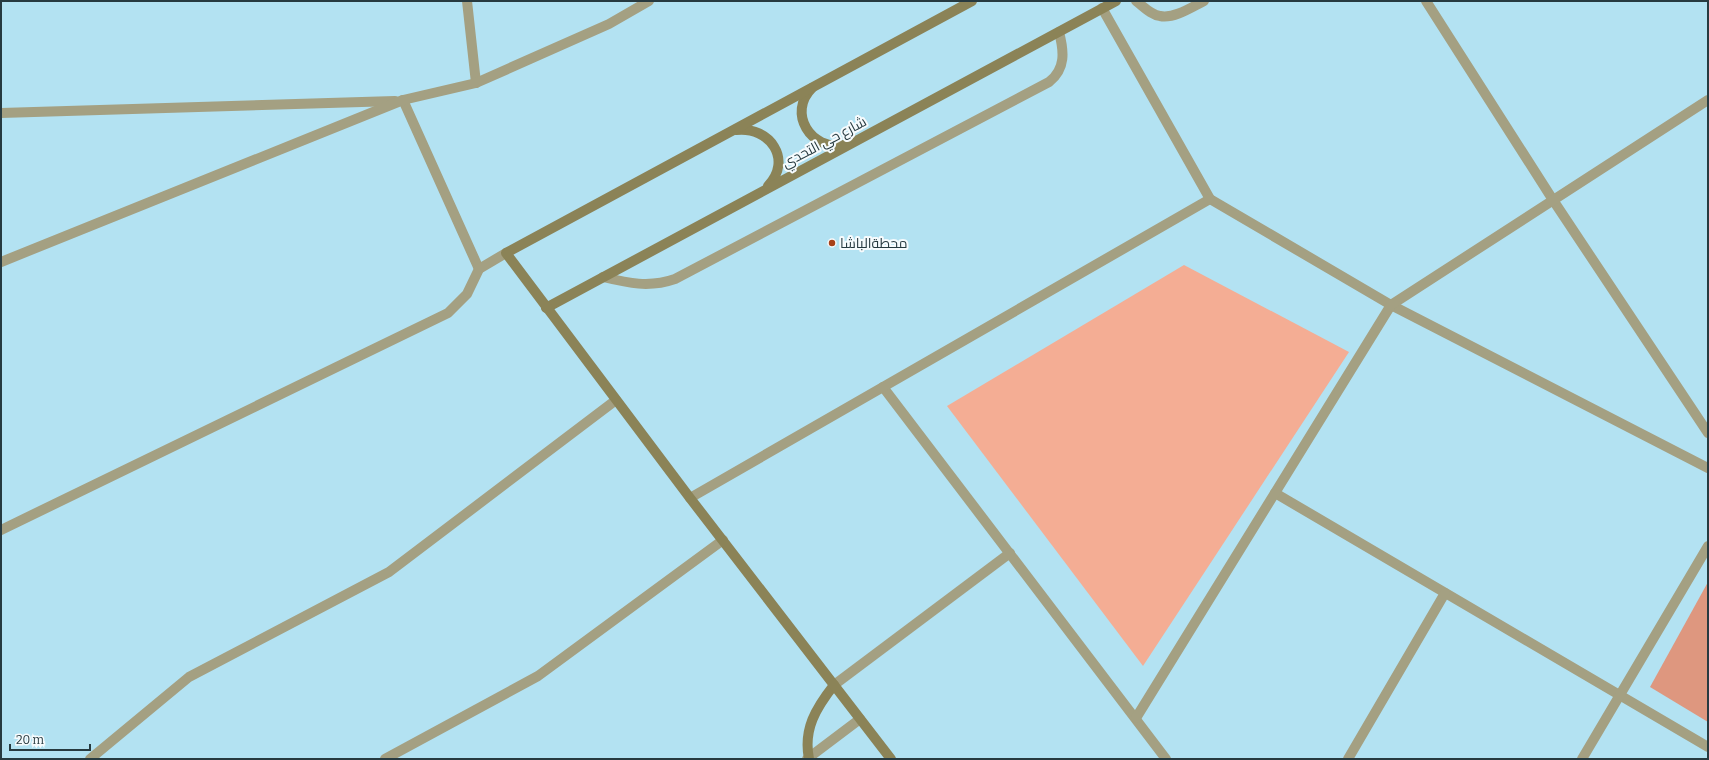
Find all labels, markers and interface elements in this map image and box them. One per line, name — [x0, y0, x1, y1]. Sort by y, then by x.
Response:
street label: شارع حي التحدي — [779, 113, 871, 174]
place label: محطةالباشا — [840, 235, 908, 252]
marker: محطةالباشا — [827, 238, 837, 248]
scale bar — [10, 726, 90, 752]
text: 20 m — [16, 733, 45, 747]

